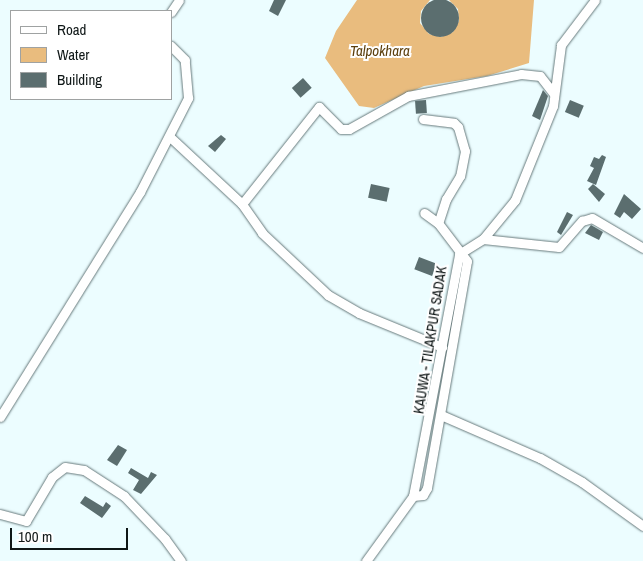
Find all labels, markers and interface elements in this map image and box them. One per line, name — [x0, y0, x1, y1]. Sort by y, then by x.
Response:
legend — [10, 10, 172, 100]
text: Road — [57, 19, 86, 40]
water label: Talpokhara — [350, 42, 410, 60]
text: Water — [57, 44, 89, 65]
text: Building — [57, 69, 102, 90]
street label: KAUWA - TILAKPUR SADAK — [410, 265, 450, 415]
scale bar — [12, 518, 130, 550]
text: 100 m — [18, 526, 52, 547]

